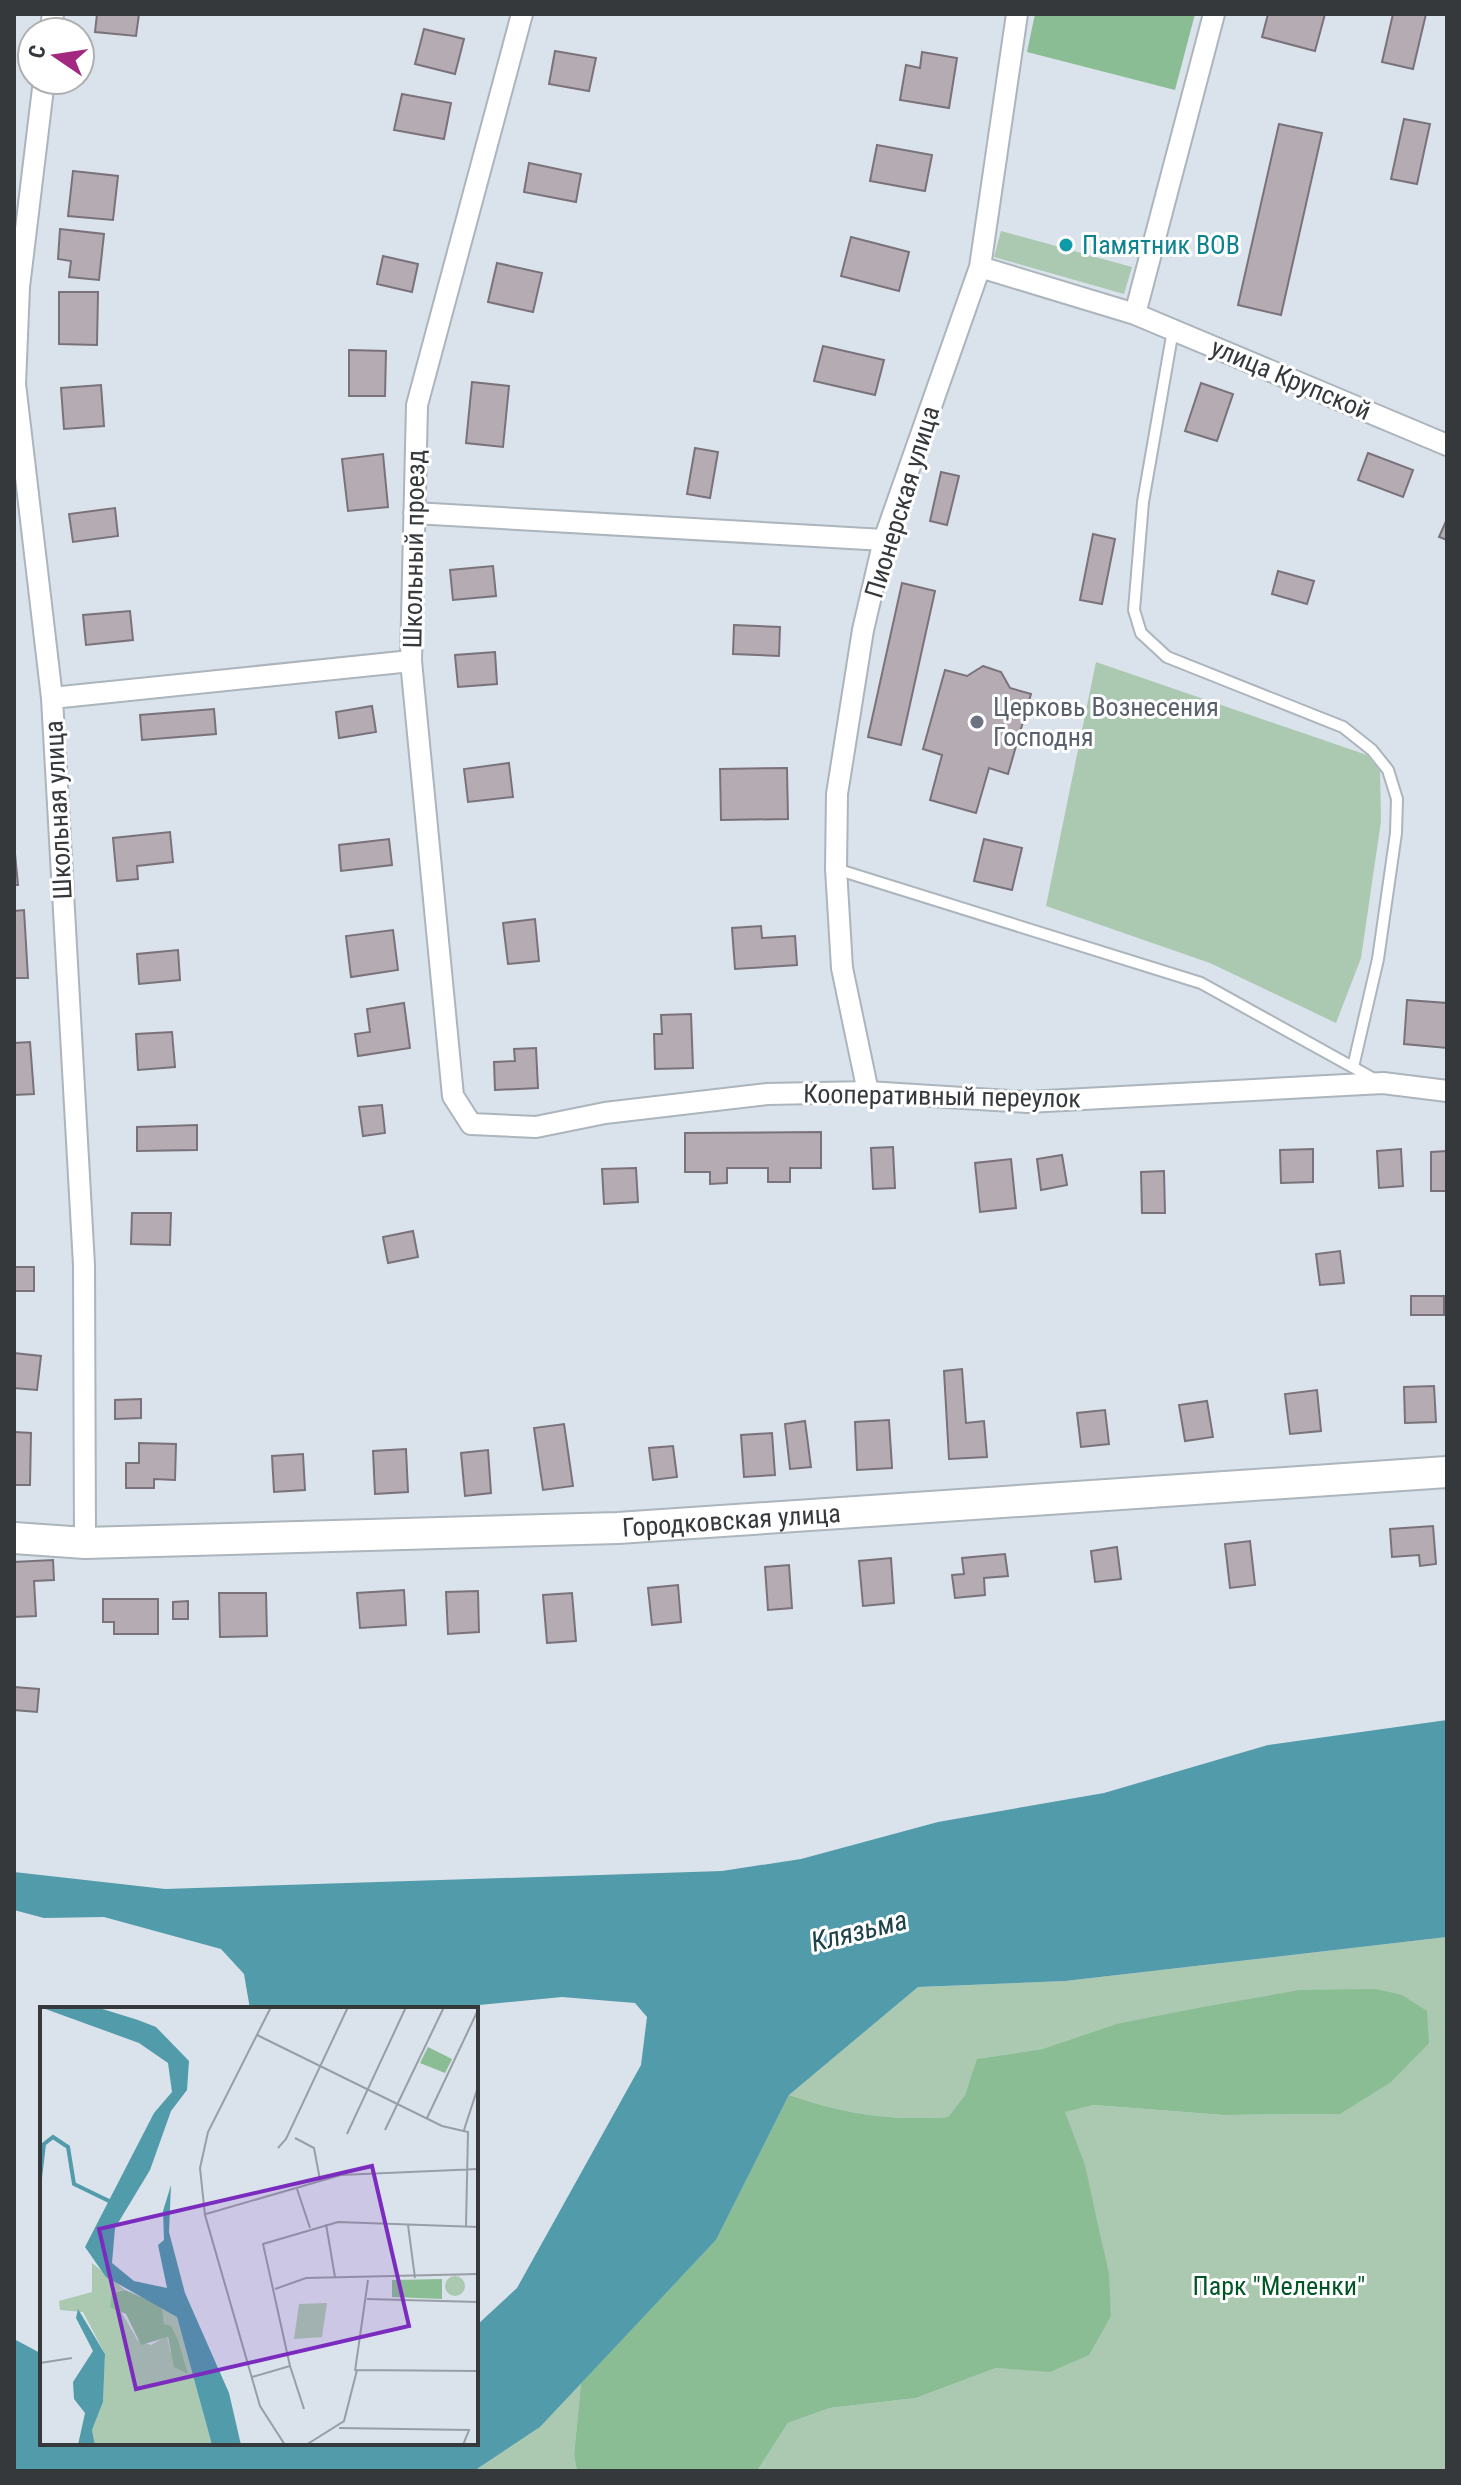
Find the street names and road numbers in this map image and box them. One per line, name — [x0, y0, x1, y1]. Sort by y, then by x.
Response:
street label: улица Крупской — [1207, 332, 1375, 426]
street label: Пионерская улица — [859, 402, 945, 602]
street label: Школьный проезд — [397, 449, 431, 649]
street label: Школьная улица — [38, 720, 78, 900]
street label: Кооперативный переулок — [803, 1079, 1082, 1113]
street label: Городковская улица — [621, 1498, 842, 1543]

